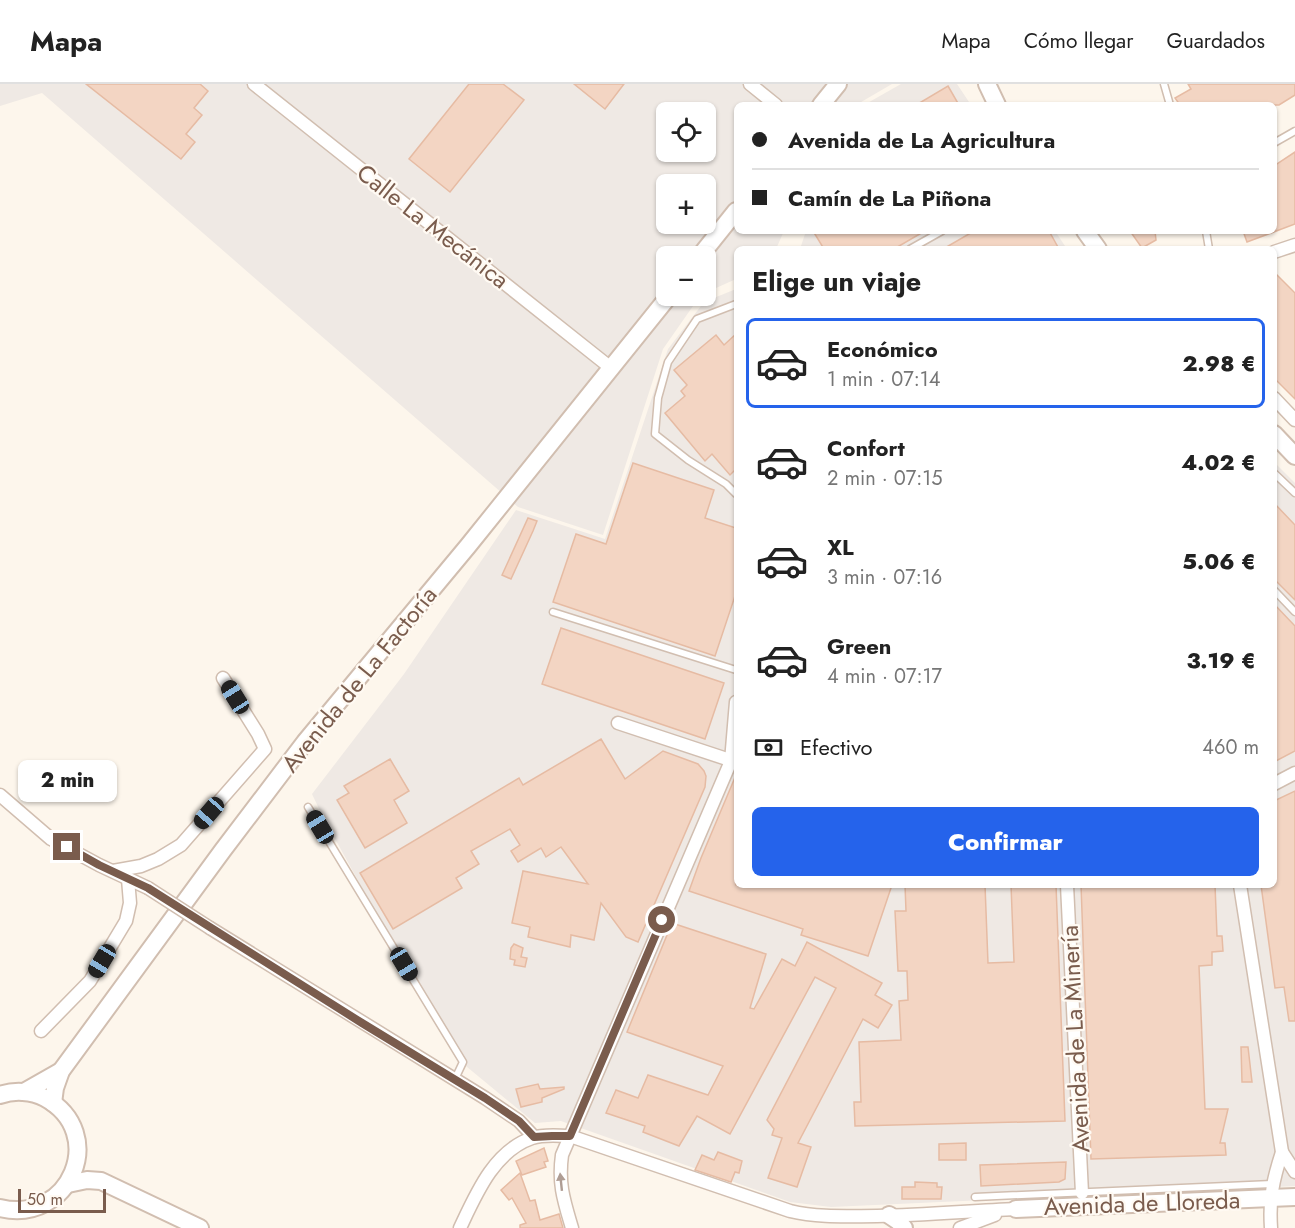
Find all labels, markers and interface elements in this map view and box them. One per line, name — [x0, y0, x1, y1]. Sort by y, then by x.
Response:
text: Mapa — [30, 21, 102, 62]
text: Mapa — [941, 26, 991, 56]
text: Cómo llegar — [1024, 26, 1133, 56]
text: Guardados — [1166, 26, 1265, 56]
map controls — [656, 102, 716, 306]
button: locate — [656, 102, 716, 162]
text: Avenida de La Agricultura — [788, 124, 1055, 156]
street label: Calle La Mecánica — [349, 155, 517, 297]
button: + — [656, 174, 716, 234]
text: Camín de La Piñona — [788, 182, 991, 214]
button: − — [656, 246, 716, 306]
text: Elige un viaje — [752, 262, 921, 301]
text: Económico — [827, 333, 938, 365]
icon: car — [755, 336, 809, 390]
text: 2.98 € — [1183, 347, 1256, 379]
text: 1 min · 07:14 — [827, 365, 940, 394]
text: Confort — [827, 432, 905, 464]
icon: car — [755, 435, 809, 489]
text: 4.02 € — [1181, 446, 1256, 478]
text: 2 min · 07:15 — [827, 464, 942, 493]
text: XL — [827, 531, 854, 563]
icon: car — [755, 534, 809, 588]
text: 5.06 € — [1182, 545, 1256, 577]
text: 3 min · 07:16 — [827, 563, 942, 592]
street label: Avenida de La Factoría — [273, 578, 445, 780]
text: Green — [827, 630, 891, 662]
icon: car — [755, 633, 809, 687]
text: 3.19 € — [1187, 644, 1256, 676]
text: 4 min · 07:17 — [827, 662, 942, 691]
car — [218, 677, 252, 717]
icon: cash — [752, 731, 785, 764]
text: Efectivo — [800, 731, 873, 763]
text: 460 m — [1202, 733, 1259, 762]
callout: 2 min — [17, 760, 116, 802]
text: 2 min — [41, 766, 94, 795]
car — [190, 794, 228, 832]
car — [303, 807, 337, 847]
button: Confirmar — [752, 807, 1259, 876]
route end — [53, 833, 80, 860]
route start — [648, 906, 675, 933]
street label: Avenida de La Minería — [1052, 924, 1098, 1154]
car — [85, 941, 119, 981]
car — [387, 944, 421, 984]
one-way arrow — [556, 1172, 566, 1191]
street label: Avenida de Lloreda — [1043, 1182, 1241, 1224]
scale bar — [18, 1186, 106, 1214]
text: 50 m — [27, 1188, 63, 1211]

